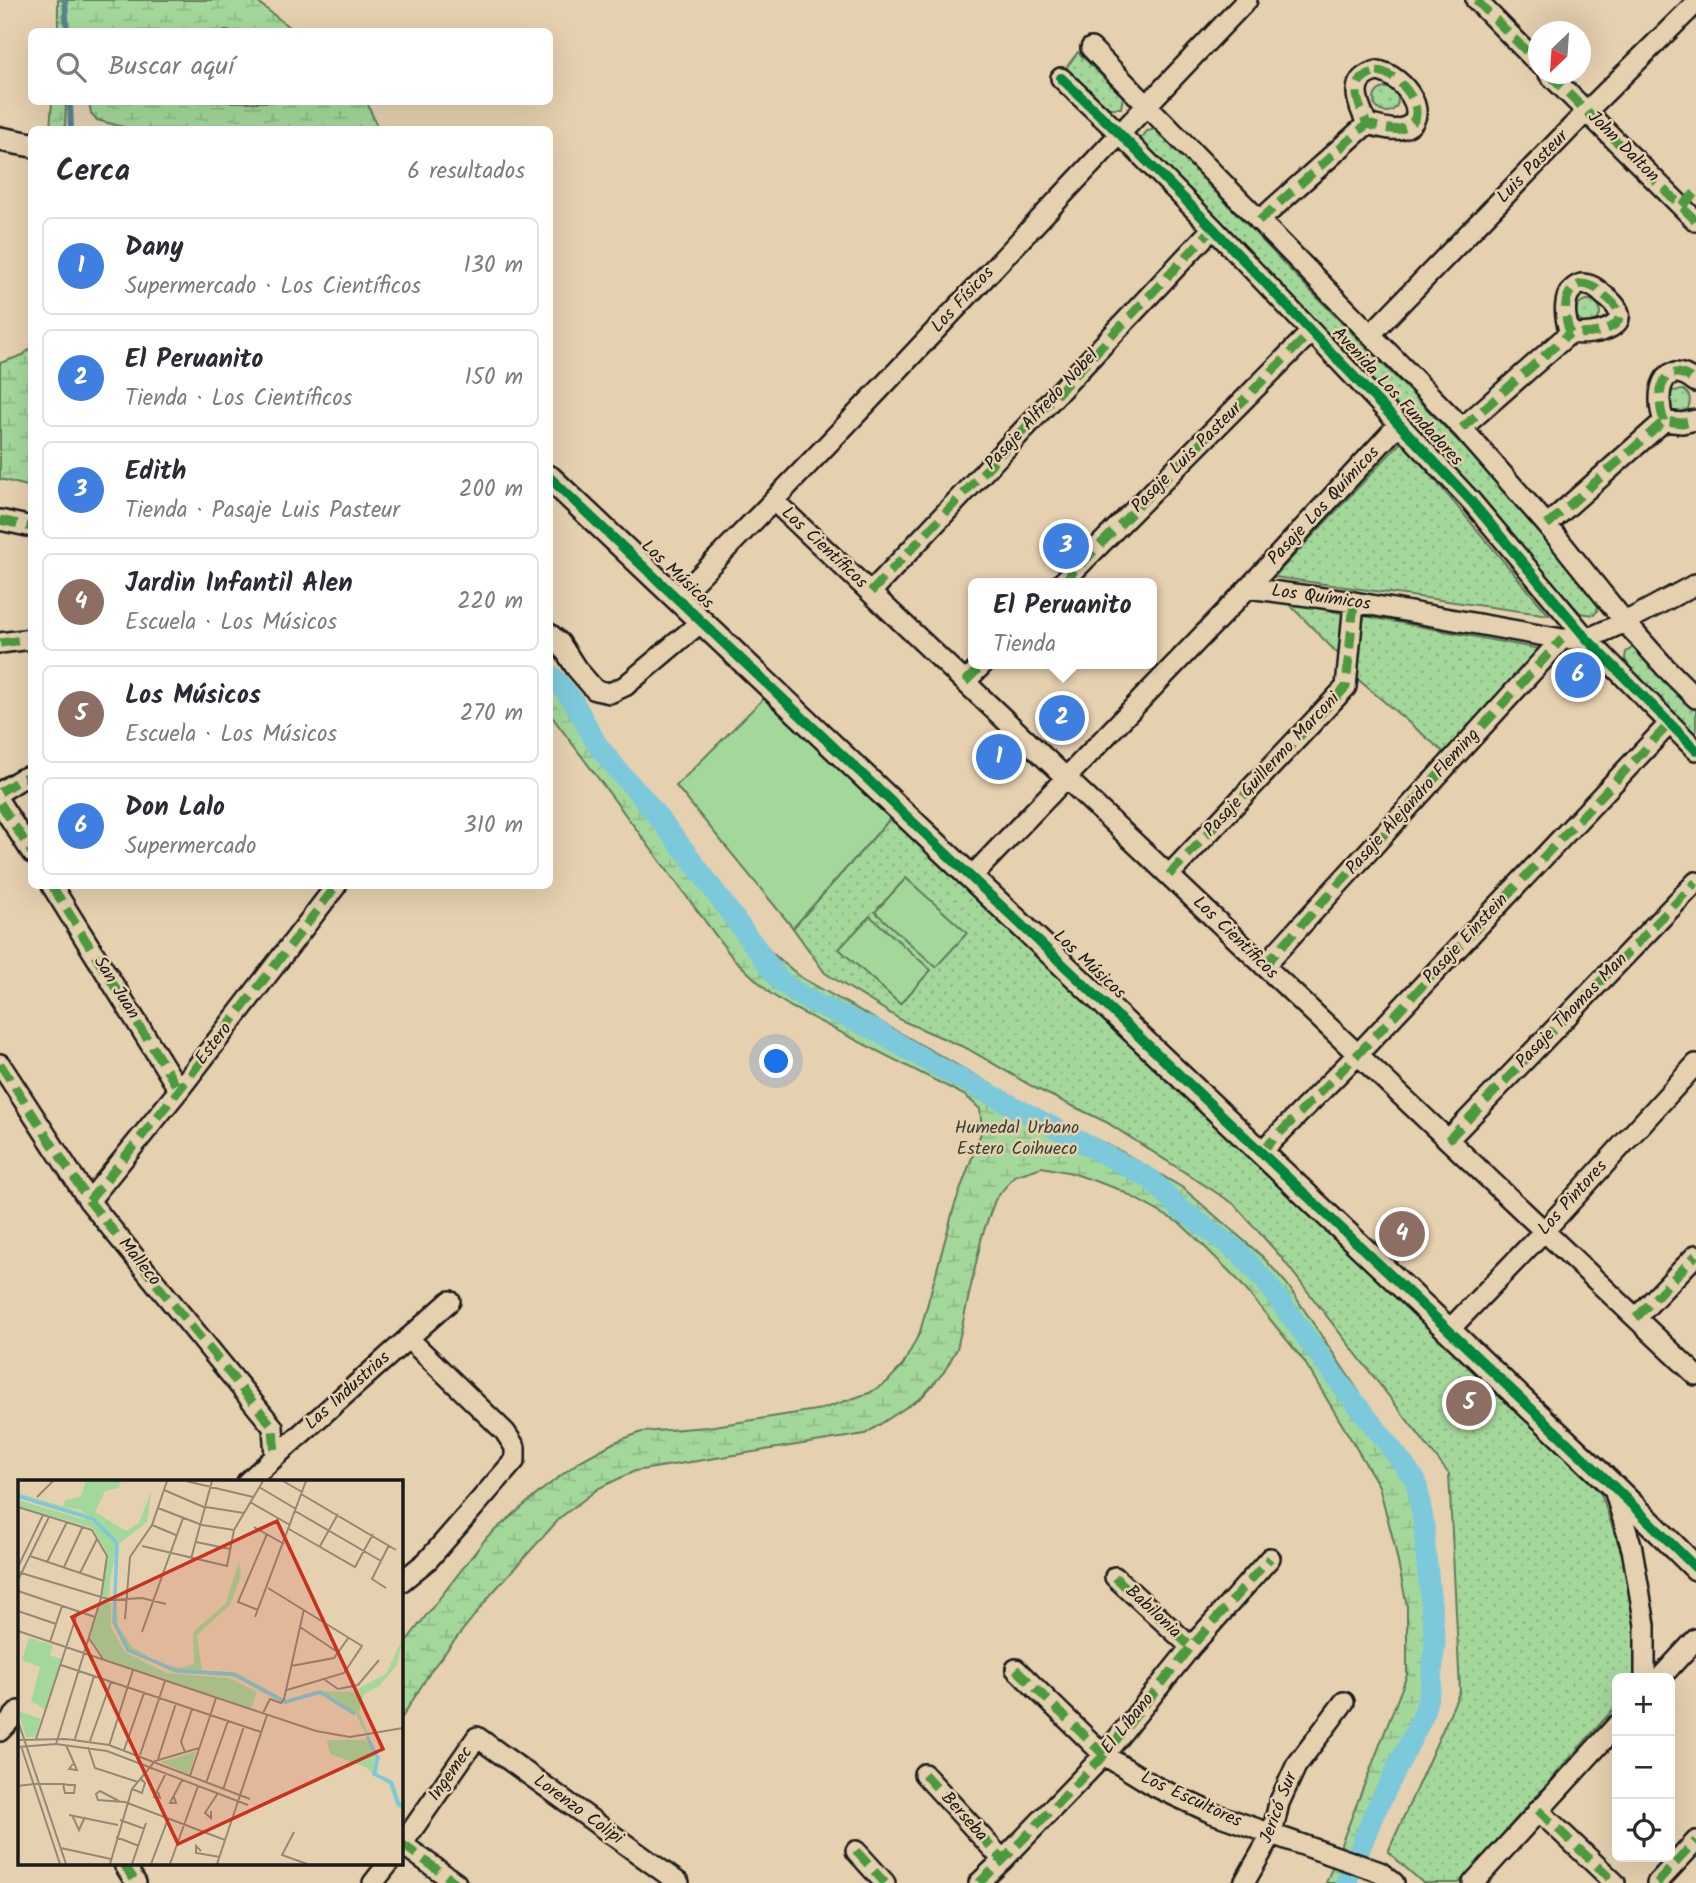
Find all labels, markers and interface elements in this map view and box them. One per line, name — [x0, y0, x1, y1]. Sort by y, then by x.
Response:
north arrow — [1528, 21, 1591, 84]
search box — [28, 28, 553, 105]
text: Buscar aquí — [108, 46, 234, 88]
icon: search — [52, 48, 90, 86]
street label: John Dalton — [1580, 104, 1666, 190]
street label: Luis Pasteur — [1490, 123, 1577, 211]
text: Cerca — [56, 148, 130, 196]
text: 6 resultados — [407, 154, 525, 190]
text: Dany — [125, 227, 184, 269]
text: 1 — [78, 248, 84, 284]
text: 130 m — [464, 248, 523, 284]
street label: Los Físicos — [924, 260, 1002, 340]
text: Supermercado · Los Científicos — [125, 269, 421, 305]
street label: Avenida Los Fundadores — [1324, 321, 1470, 474]
text: El Peruanito — [125, 339, 263, 381]
street label: Pasaje Alfredo Nobel — [978, 342, 1107, 477]
text: 2 — [74, 360, 88, 396]
text: 150 m — [464, 360, 523, 396]
text: Tienda · Los Científicos — [125, 381, 352, 417]
street label: Pasaje Luis Pasteur — [1125, 395, 1250, 520]
street label: Pasaje Los Químicos — [1261, 440, 1387, 572]
text: Edith — [125, 451, 186, 493]
text: 3 — [75, 472, 87, 508]
text: 200 m — [459, 472, 523, 508]
text: Tienda · Pasaje Luis Pasteur — [125, 493, 400, 529]
street label: Los Científicos — [774, 500, 874, 596]
pin: 3 — [1043, 520, 1089, 572]
street label: Los Músicos — [634, 533, 721, 617]
text: Jardin Infantil Alen — [125, 563, 353, 605]
street label: Los Químicos — [1270, 577, 1373, 619]
popup — [968, 578, 1157, 669]
text: 4 — [75, 584, 87, 620]
text: 220 m — [457, 584, 523, 620]
text: El Peruanito — [993, 585, 1132, 627]
text: Escuela · Los Músicos — [125, 605, 337, 641]
text: Tienda — [993, 627, 1056, 663]
pin: 6 — [1555, 649, 1601, 701]
text: Los Músicos — [125, 675, 261, 717]
street label: Pasaje Guillermo Marconi — [1197, 685, 1348, 844]
pin: 2 — [1039, 692, 1085, 744]
text: 5 — [75, 696, 87, 732]
text: 270 m — [460, 696, 523, 732]
text: Escuela · Los Músicos — [125, 717, 337, 753]
street label: Pasaje Alejandro Fleming — [1339, 722, 1487, 882]
pin: 1 — [976, 731, 1022, 783]
text: Don Lalo — [125, 787, 225, 829]
text: 6 — [75, 808, 87, 844]
text: 310 m — [464, 808, 523, 844]
text: Supermercado — [125, 829, 256, 865]
street label: Pasaje Einstein — [1416, 887, 1516, 991]
street label: Los Científicos — [1185, 889, 1285, 987]
street label: Los Músicos — [1046, 923, 1133, 1007]
street label: Pasaje Thomas Man — [1509, 946, 1635, 1076]
street label: San Juan — [85, 951, 147, 1025]
street label: Estero — [188, 1016, 240, 1072]
your location — [759, 1044, 793, 1078]
park label: Humedal Urbano Estero Coihueco — [955, 1114, 1079, 1164]
street label: Los Pintores — [1531, 1153, 1615, 1242]
pin: 4 — [1379, 1208, 1425, 1260]
street label: Malleco — [110, 1231, 168, 1293]
street label: Las Industrias — [299, 1344, 398, 1438]
pin: 5 — [1446, 1377, 1492, 1429]
inset map — [18, 1480, 402, 1866]
street label: Babilonia — [1118, 1578, 1188, 1646]
map controls — [1612, 1673, 1675, 1862]
button: + — [1612, 1673, 1675, 1736]
street label: El Líbano — [1094, 1687, 1162, 1761]
button: − — [1612, 1736, 1675, 1799]
street label: Ingemec — [421, 1740, 481, 1808]
street label: Los Escultores — [1135, 1764, 1247, 1836]
street label: Lorenzo Colipi — [527, 1767, 630, 1853]
street label: Jericó Sur — [1252, 1767, 1306, 1848]
street label: Berseba — [933, 1785, 995, 1849]
button: locate — [1612, 1799, 1675, 1862]

